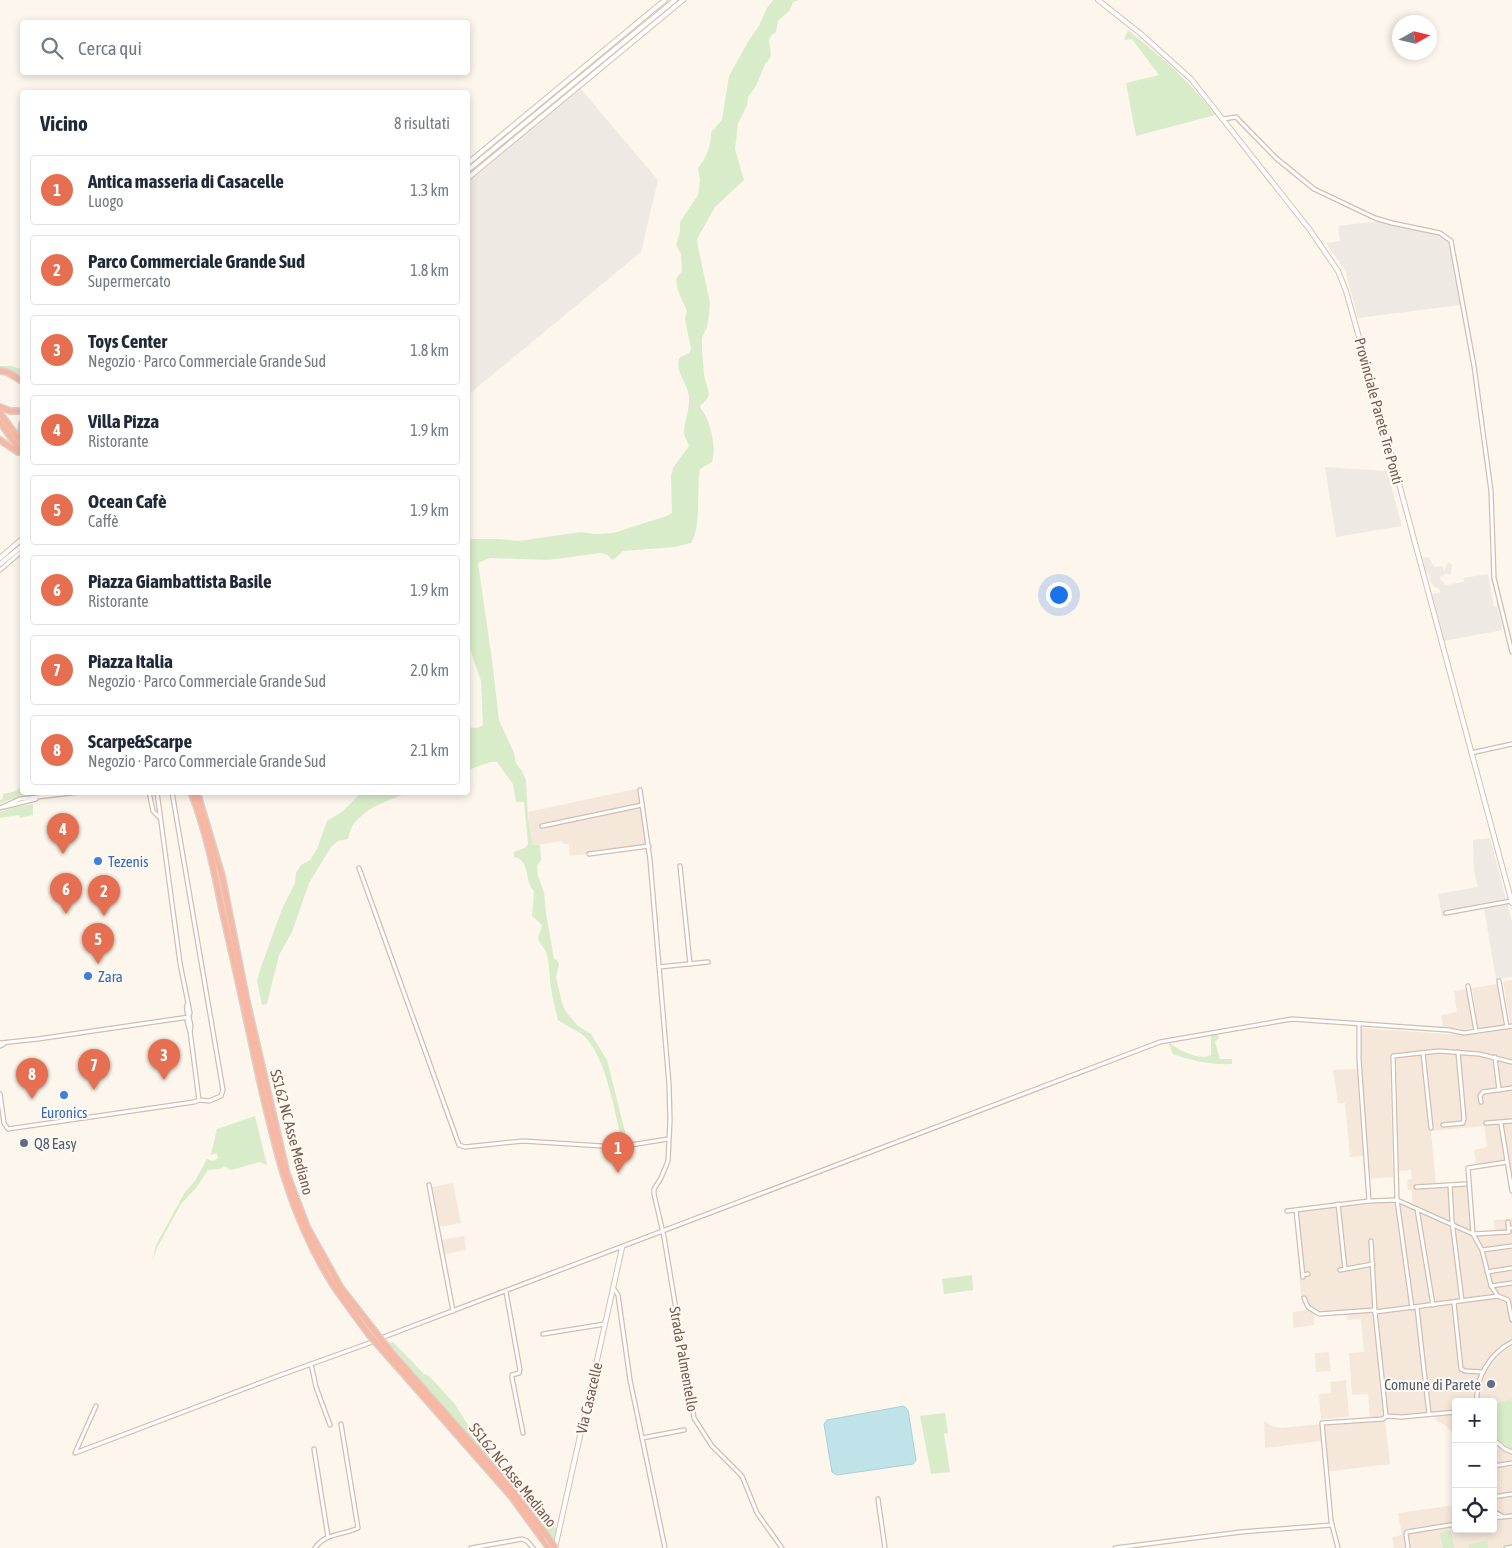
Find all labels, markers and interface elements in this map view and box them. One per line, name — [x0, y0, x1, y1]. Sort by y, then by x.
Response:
north arrow — [1392, 15, 1437, 60]
search box — [20, 20, 470, 75]
icon: search — [38, 34, 66, 62]
text: Cerca qui — [78, 37, 142, 59]
text: Vicino — [40, 111, 88, 135]
text: 8 risultati — [394, 114, 450, 132]
text: Antica masseria di Casacelle — [88, 170, 284, 192]
text: 1 — [53, 181, 61, 199]
text: 1.3 km — [410, 181, 449, 199]
text: Luogo — [88, 192, 124, 210]
text: Parco Commerciale Grande Sud — [88, 250, 305, 272]
text: 2 — [53, 261, 61, 279]
text: 1.8 km — [410, 261, 449, 279]
text: Supermercato — [88, 272, 171, 290]
text: Toys Center — [88, 330, 167, 352]
street label: Provinciale Parete Tre Ponti — [1351, 336, 1407, 486]
text: 3 — [53, 341, 61, 359]
text: 1.8 km — [410, 341, 449, 359]
text: Negozio · Parco Commerciale Grande Sud — [88, 352, 326, 370]
text: Villa Pizza — [88, 410, 159, 432]
text: 4 — [53, 421, 61, 439]
text: 1.9 km — [410, 421, 449, 439]
text: Ristorante — [88, 432, 149, 450]
text: Ocean Cafè — [88, 490, 167, 512]
text: 5 — [53, 501, 61, 519]
text: 1.9 km — [410, 501, 449, 519]
text: Caffè — [88, 512, 119, 530]
text: Piazza Giambattista Basile — [88, 570, 272, 592]
text: 6 — [53, 581, 61, 599]
text: 1.9 km — [410, 581, 449, 599]
your location — [1046, 582, 1072, 608]
text: Ristorante — [88, 592, 149, 610]
text: Piazza Italia — [88, 650, 173, 672]
text: 7 — [53, 661, 61, 679]
text: 2.0 km — [410, 661, 449, 679]
text: Negozio · Parco Commerciale Grande Sud — [88, 672, 326, 690]
text: Scarpe&Scarpe — [88, 730, 192, 752]
text: 8 — [53, 741, 61, 759]
text: 2.1 km — [410, 741, 449, 759]
text: Negozio · Parco Commerciale Grande Sud — [88, 752, 326, 770]
pin: 4 — [47, 813, 79, 854]
place label: Tezenis — [108, 853, 149, 870]
marker: Tezenis — [92, 855, 104, 867]
pin: 6 — [50, 873, 82, 914]
pin: 2 — [88, 875, 120, 916]
pin: 5 — [82, 923, 114, 964]
place label: Zara — [98, 968, 123, 985]
marker: Zara — [82, 970, 94, 982]
pin: 3 — [148, 1039, 180, 1080]
pin: 7 — [78, 1049, 110, 1090]
pin: 8 — [16, 1058, 48, 1099]
street label: SS162 NC Asse Mediano — [267, 1068, 317, 1196]
marker: Euronics — [58, 1089, 70, 1101]
place label: Euronics — [41, 1104, 87, 1121]
pin: 1 — [602, 1132, 634, 1173]
place label: Q8 Easy — [34, 1135, 77, 1152]
marker: Q8 Easy — [18, 1137, 30, 1149]
street label: Strada Palmentello — [666, 1305, 702, 1413]
street label: Via Casacelle — [573, 1360, 606, 1435]
place label: Comune di Parete — [1384, 1376, 1481, 1393]
marker: Comune di Parete — [1485, 1378, 1497, 1390]
map controls — [1452, 1398, 1497, 1533]
button: + — [1452, 1398, 1497, 1443]
street label: SS162 NC Asse Mediano — [466, 1420, 560, 1530]
button: − — [1452, 1443, 1497, 1488]
button: locate — [1452, 1488, 1497, 1533]

